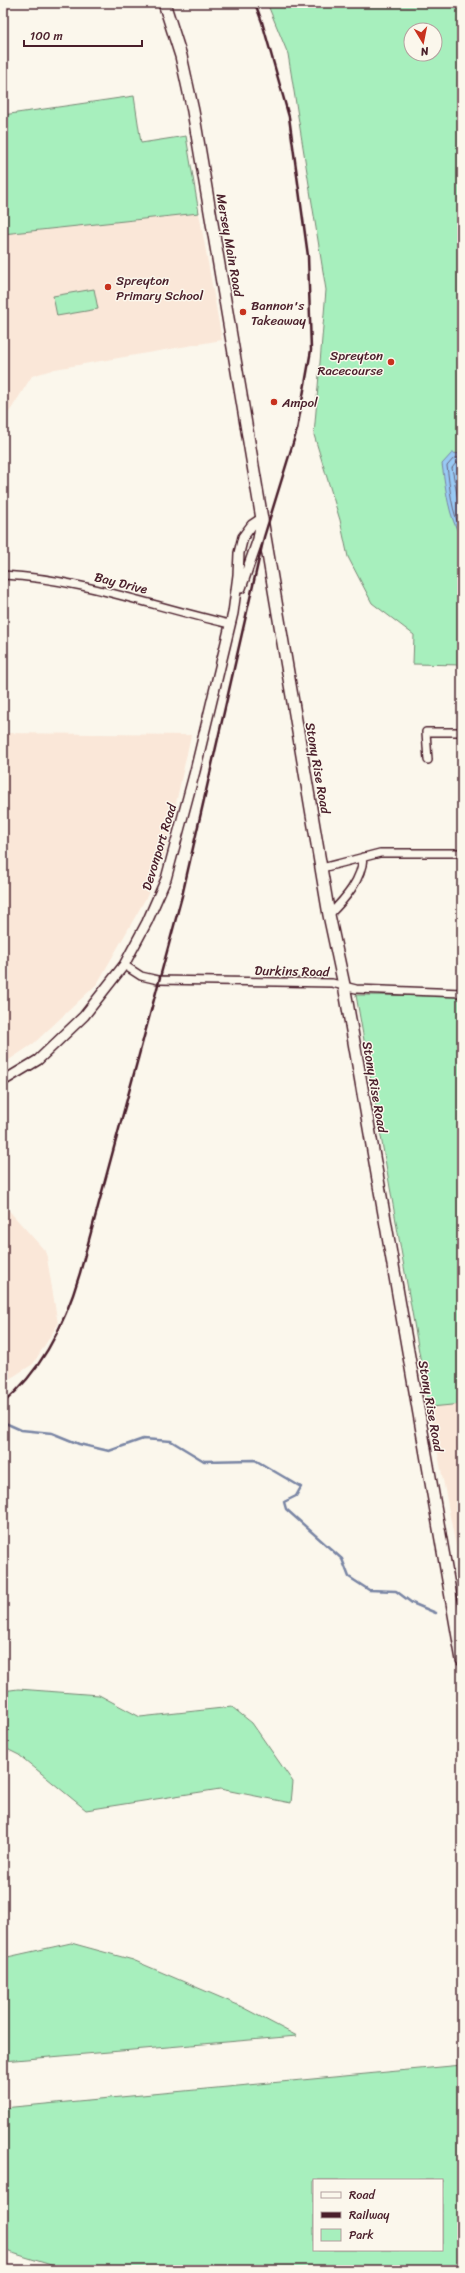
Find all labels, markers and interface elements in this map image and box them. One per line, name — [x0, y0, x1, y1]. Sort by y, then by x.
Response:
scale bar — [24, 22, 142, 48]
north arrow — [403, 22, 443, 62]
text: 100 m — [30, 25, 63, 47]
text: N — [419, 41, 431, 61]
street label: Mersey Main Road — [210, 192, 251, 299]
place label: Spreyton Primary School — [116, 269, 203, 307]
marker: Spreyton Primary School — [103, 282, 113, 292]
place label: Bannon's Takeaway — [251, 294, 306, 332]
marker: Bannon's Takeaway — [238, 307, 248, 317]
place label: Spreyton Racecourse — [318, 344, 383, 382]
marker: Spreyton Racecourse — [386, 357, 396, 367]
place label: Ampol — [281, 391, 318, 414]
marker: Ampol — [269, 397, 279, 407]
street label: Bay Drive — [92, 565, 150, 601]
street label: Stony Rise Road — [299, 721, 338, 817]
street label: Devonport Road — [135, 800, 183, 893]
street label: Durkins Road — [254, 959, 331, 983]
street label: Stony Rise Road — [356, 1040, 395, 1136]
street label: Stony Rise Road — [412, 1359, 451, 1455]
legend — [313, 2179, 443, 2251]
text: Road — [349, 2184, 376, 2206]
text: Railway — [349, 2204, 390, 2226]
text: Park — [349, 2224, 374, 2246]

